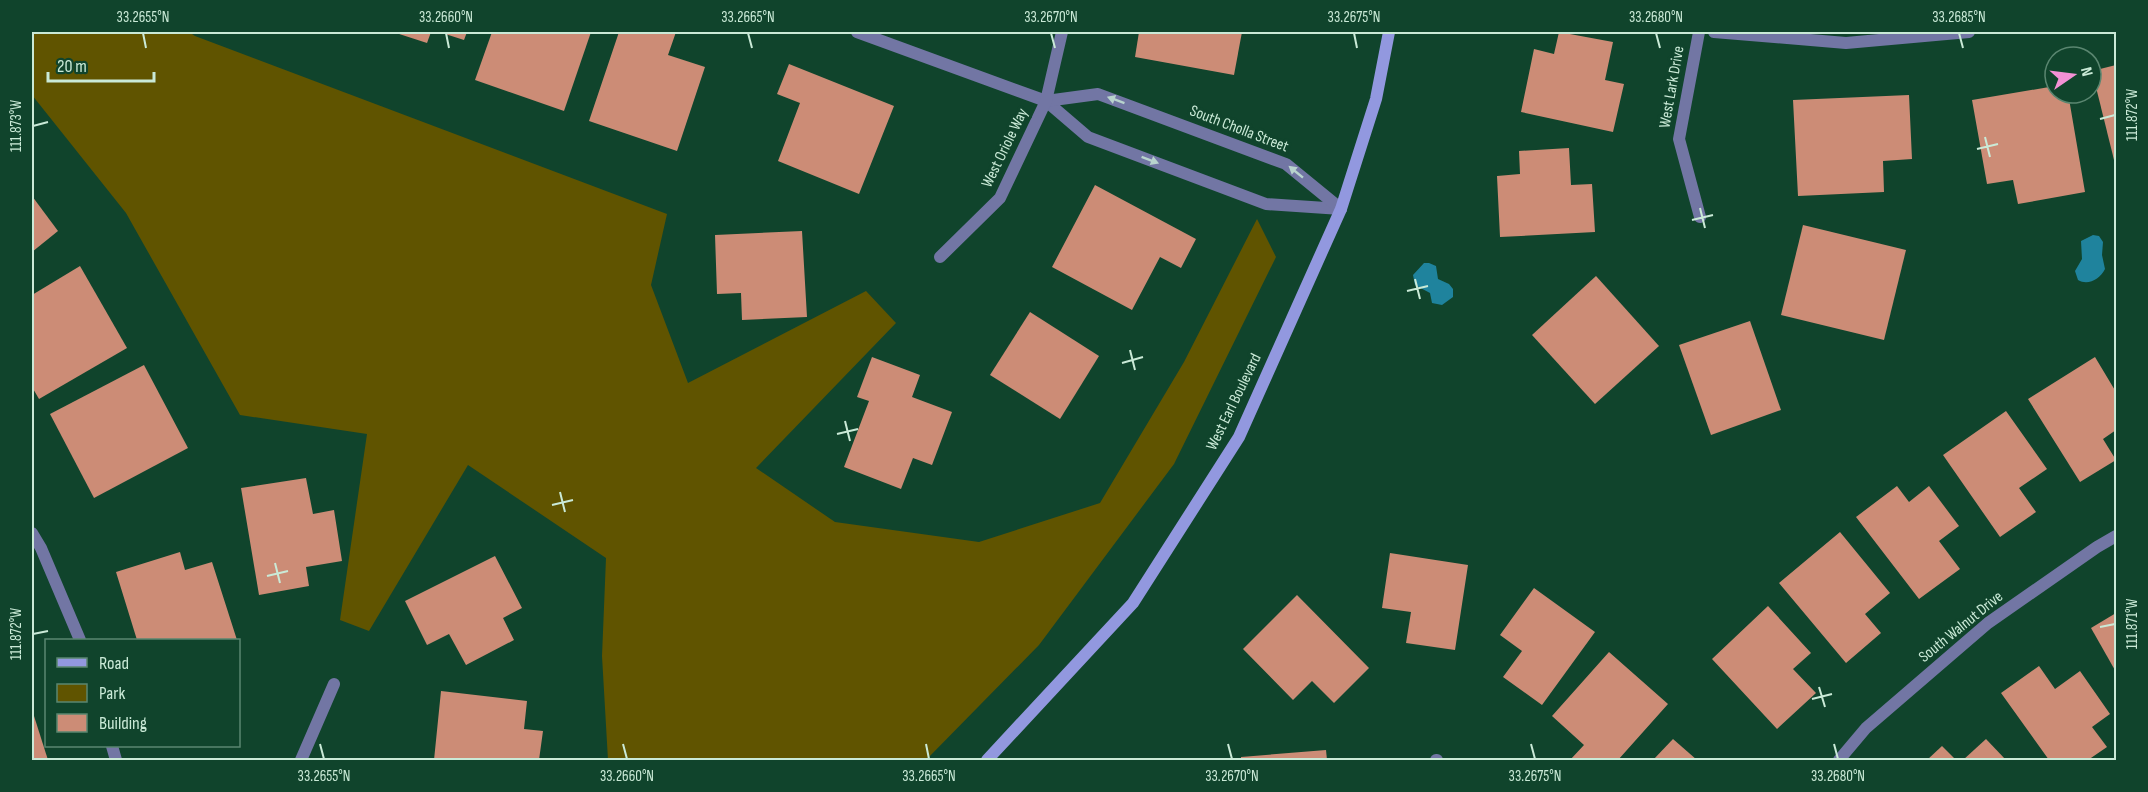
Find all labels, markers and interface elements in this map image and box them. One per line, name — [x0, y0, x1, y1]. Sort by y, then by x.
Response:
text: 33.2655°N — [117, 8, 169, 27]
text: 33.2660°N — [419, 8, 473, 27]
text: 33.2665°N — [721, 8, 775, 27]
text: 33.2670°N — [1024, 8, 1078, 27]
text: 33.2675°N — [1328, 8, 1380, 27]
text: 33.2680°N — [1629, 8, 1683, 27]
text: 33.2685°N — [1932, 8, 1986, 27]
street label: West Lark Drive — [1655, 44, 1689, 130]
scale bar — [48, 45, 154, 83]
north arrow — [2043, 45, 2103, 105]
text: 20 m — [57, 56, 87, 77]
text: N — [2076, 65, 2096, 78]
text: 111.872°W — [2123, 89, 2142, 141]
one-way arrow — [1106, 95, 1124, 105]
text: 111.873°W — [7, 100, 26, 152]
street label: South Cholla Street — [1187, 101, 1291, 157]
street label: West Oriole Way — [978, 105, 1032, 191]
one-way arrow — [1142, 155, 1160, 165]
one-way arrow — [1289, 166, 1304, 179]
street label: West Earl Boulevard — [1202, 351, 1266, 453]
street label: South Walnut Drive — [1915, 587, 2007, 667]
text: 111.871°W — [2123, 599, 2142, 649]
text: 111.872°W — [7, 608, 26, 660]
legend — [45, 639, 240, 747]
text: Road — [99, 653, 129, 674]
text: Park — [99, 683, 125, 704]
text: Building — [99, 713, 147, 734]
text: 33.2655°N — [298, 767, 350, 786]
text: 33.2660°N — [600, 767, 654, 786]
text: 33.2665°N — [902, 767, 956, 786]
text: 33.2670°N — [1205, 767, 1259, 786]
text: 33.2675°N — [1509, 767, 1561, 786]
text: 33.2680°N — [1811, 767, 1865, 786]

